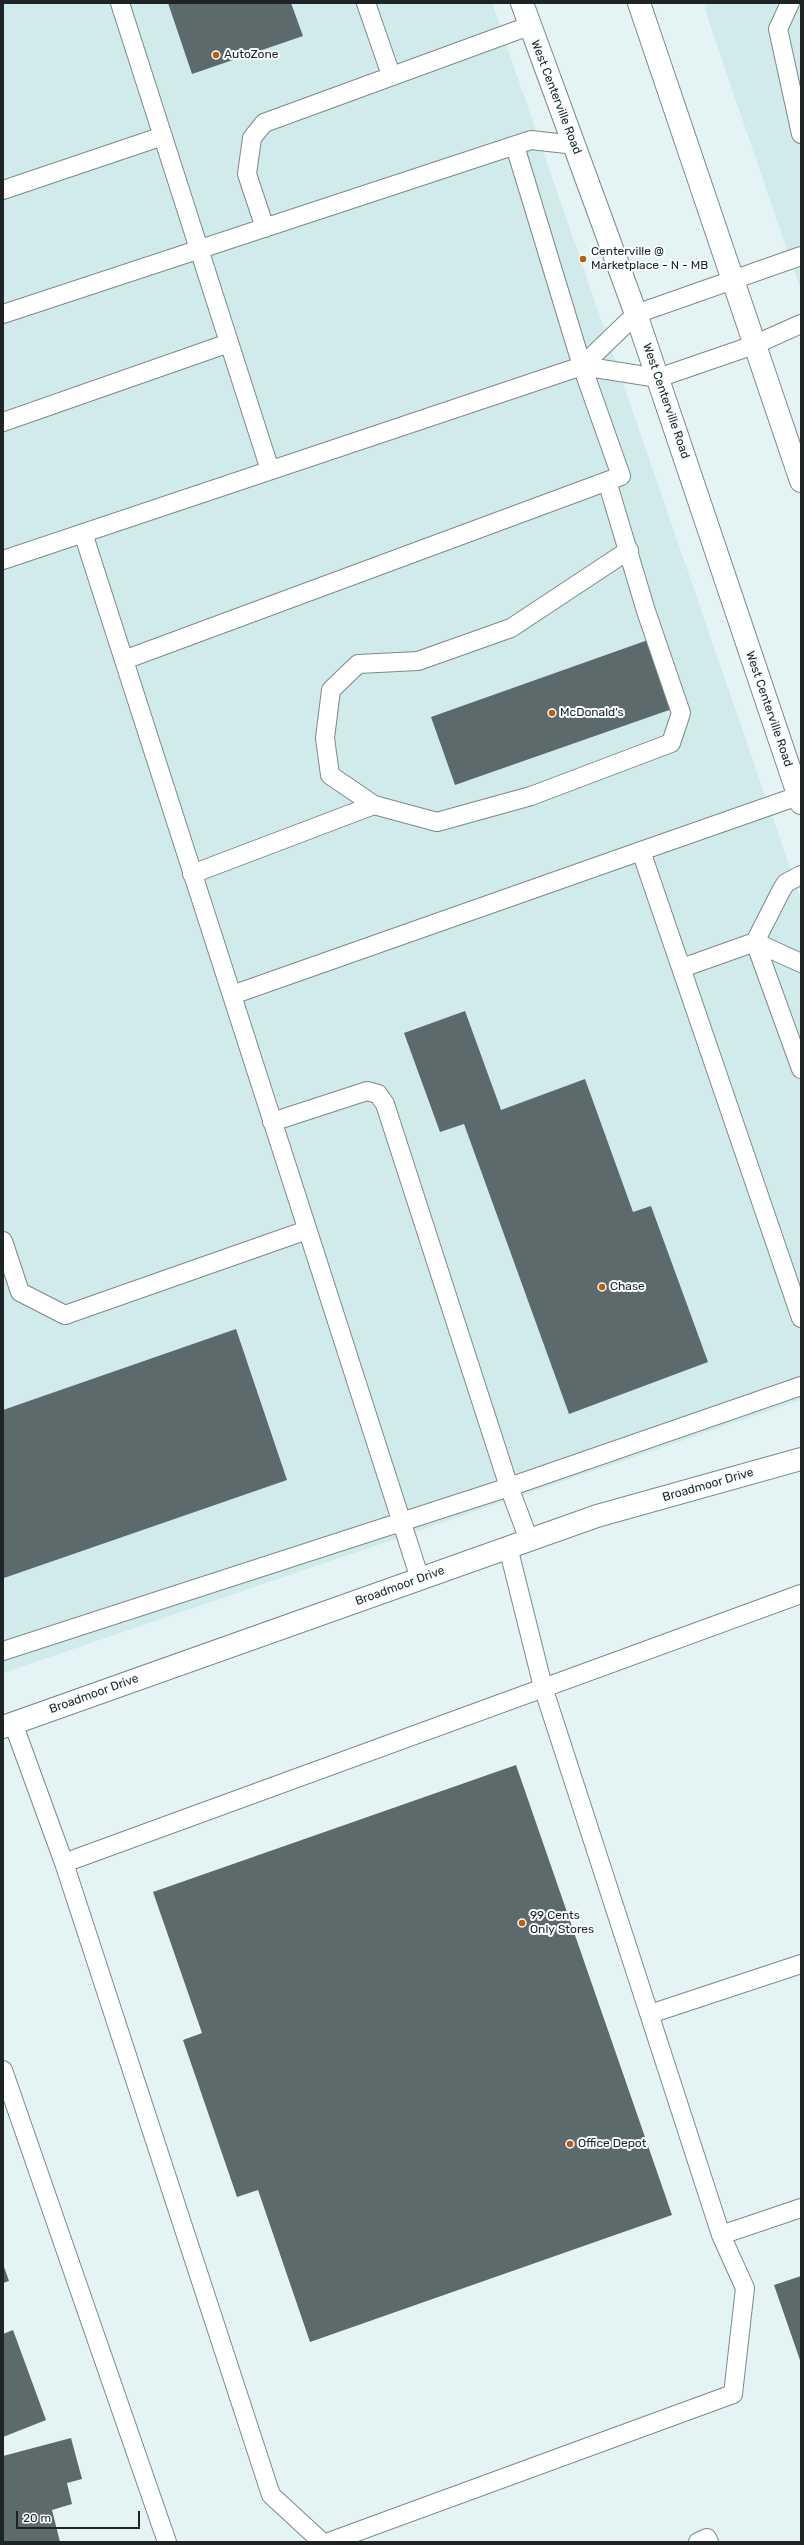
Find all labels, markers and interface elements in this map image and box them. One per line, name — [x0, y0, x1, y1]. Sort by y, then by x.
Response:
street label: West Centerville Road — [528, 38, 584, 156]
place label: AutoZone — [224, 48, 278, 62]
marker: AutoZone — [211, 50, 221, 60]
place label: Centerville @ Marketplace - N - MB — [591, 245, 708, 273]
marker: Centerville @ Marketplace - N - MB — [578, 254, 588, 264]
street label: West Centerville Road — [639, 341, 693, 461]
street label: West Centerville Road — [742, 649, 796, 769]
place label: McDonald's — [560, 706, 624, 720]
marker: McDonald's — [547, 708, 557, 718]
place label: Chase — [610, 1280, 645, 1294]
marker: Chase — [597, 1282, 607, 1292]
street label: Broadmoor Drive — [661, 1465, 755, 1505]
street label: Broadmoor Drive — [353, 1563, 447, 1609]
street label: Broadmoor Drive — [47, 1671, 141, 1717]
place label: 99 Cents Only Stores — [530, 1909, 594, 1937]
marker: 99 Cents Only Stores — [517, 1918, 527, 1928]
place label: Office Depot — [578, 2137, 646, 2151]
marker: Office Depot — [565, 2139, 575, 2149]
scale bar — [18, 2503, 142, 2529]
text: 20 m — [23, 2511, 51, 2525]

